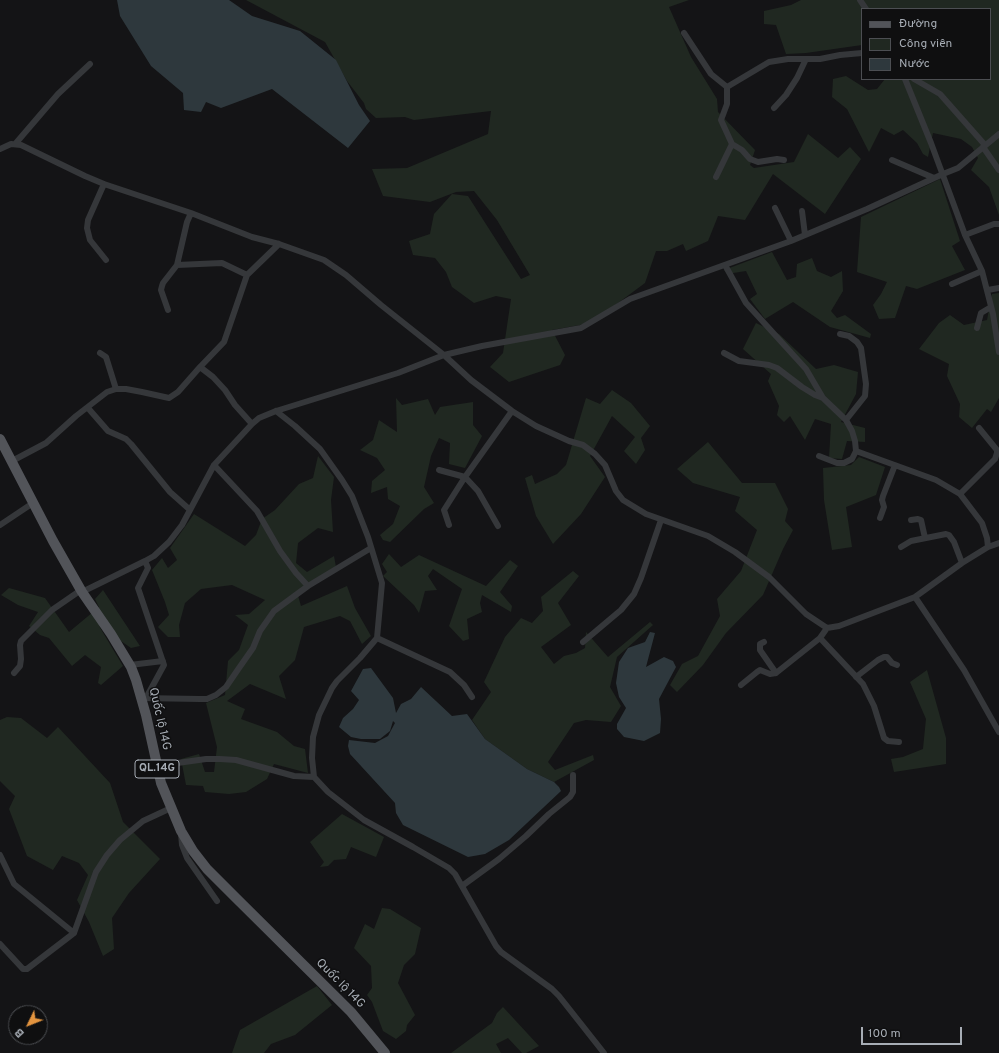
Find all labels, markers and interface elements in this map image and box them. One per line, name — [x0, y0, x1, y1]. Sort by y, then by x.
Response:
legend — [861, 8, 991, 80]
text: Đường — [899, 16, 937, 32]
text: Công viên — [899, 36, 952, 52]
text: Nước — [899, 56, 930, 72]
street label: Quốc lộ 14G — [145, 686, 173, 752]
road number: QL.14G — [135, 760, 179, 778]
street label: Quốc lộ 14G — [312, 956, 368, 1012]
north arrow — [8, 1005, 48, 1045]
scale bar — [863, 1019, 964, 1045]
text: B — [12, 1025, 28, 1040]
text: 100 m — [868, 1026, 901, 1042]

